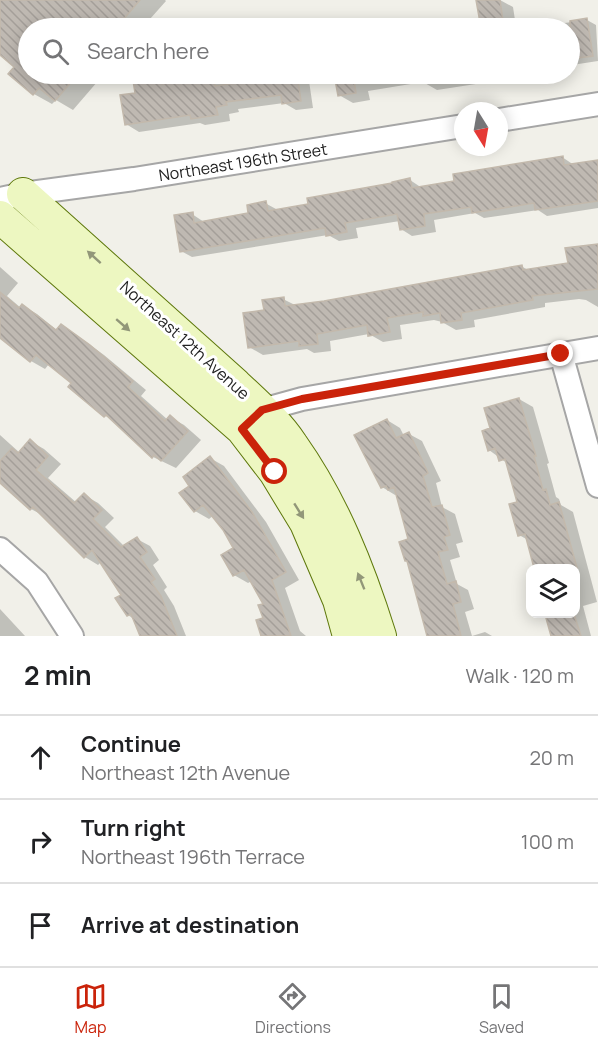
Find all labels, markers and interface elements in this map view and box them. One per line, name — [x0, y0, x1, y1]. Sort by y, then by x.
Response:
search box — [18, 18, 580, 84]
icon: search — [39, 35, 72, 68]
text: Search here — [87, 36, 209, 66]
north arrow — [454, 102, 508, 156]
street label: Northeast 196th Street — [157, 138, 329, 186]
one-way arrow — [87, 251, 102, 264]
street label: Northeast 12th Avenue — [115, 276, 255, 404]
one-way arrow — [115, 318, 131, 331]
route end — [547, 340, 573, 366]
route start — [261, 458, 287, 484]
one-way arrow — [293, 503, 304, 519]
map controls — [526, 564, 580, 618]
button: layers — [526, 564, 580, 618]
one-way arrow — [356, 571, 366, 589]
text: 2 min — [24, 657, 92, 693]
text: Walk · 120 m — [466, 662, 574, 689]
text: Continue — [81, 729, 181, 759]
icon: ahead — [24, 741, 57, 774]
text: 20 m — [529, 744, 574, 771]
text: Northeast 12th Avenue — [81, 759, 290, 786]
text: Turn right — [81, 813, 186, 843]
icon: right — [24, 825, 57, 858]
text: 100 m — [521, 828, 574, 855]
text: Northeast 196th Terrace — [81, 843, 305, 870]
icon: arrive — [24, 909, 57, 942]
text: Arrive at destination — [81, 910, 299, 940]
tab: Map — [74, 980, 107, 1038]
tab: Directions — [255, 980, 331, 1038]
tab: Saved — [479, 980, 524, 1038]

